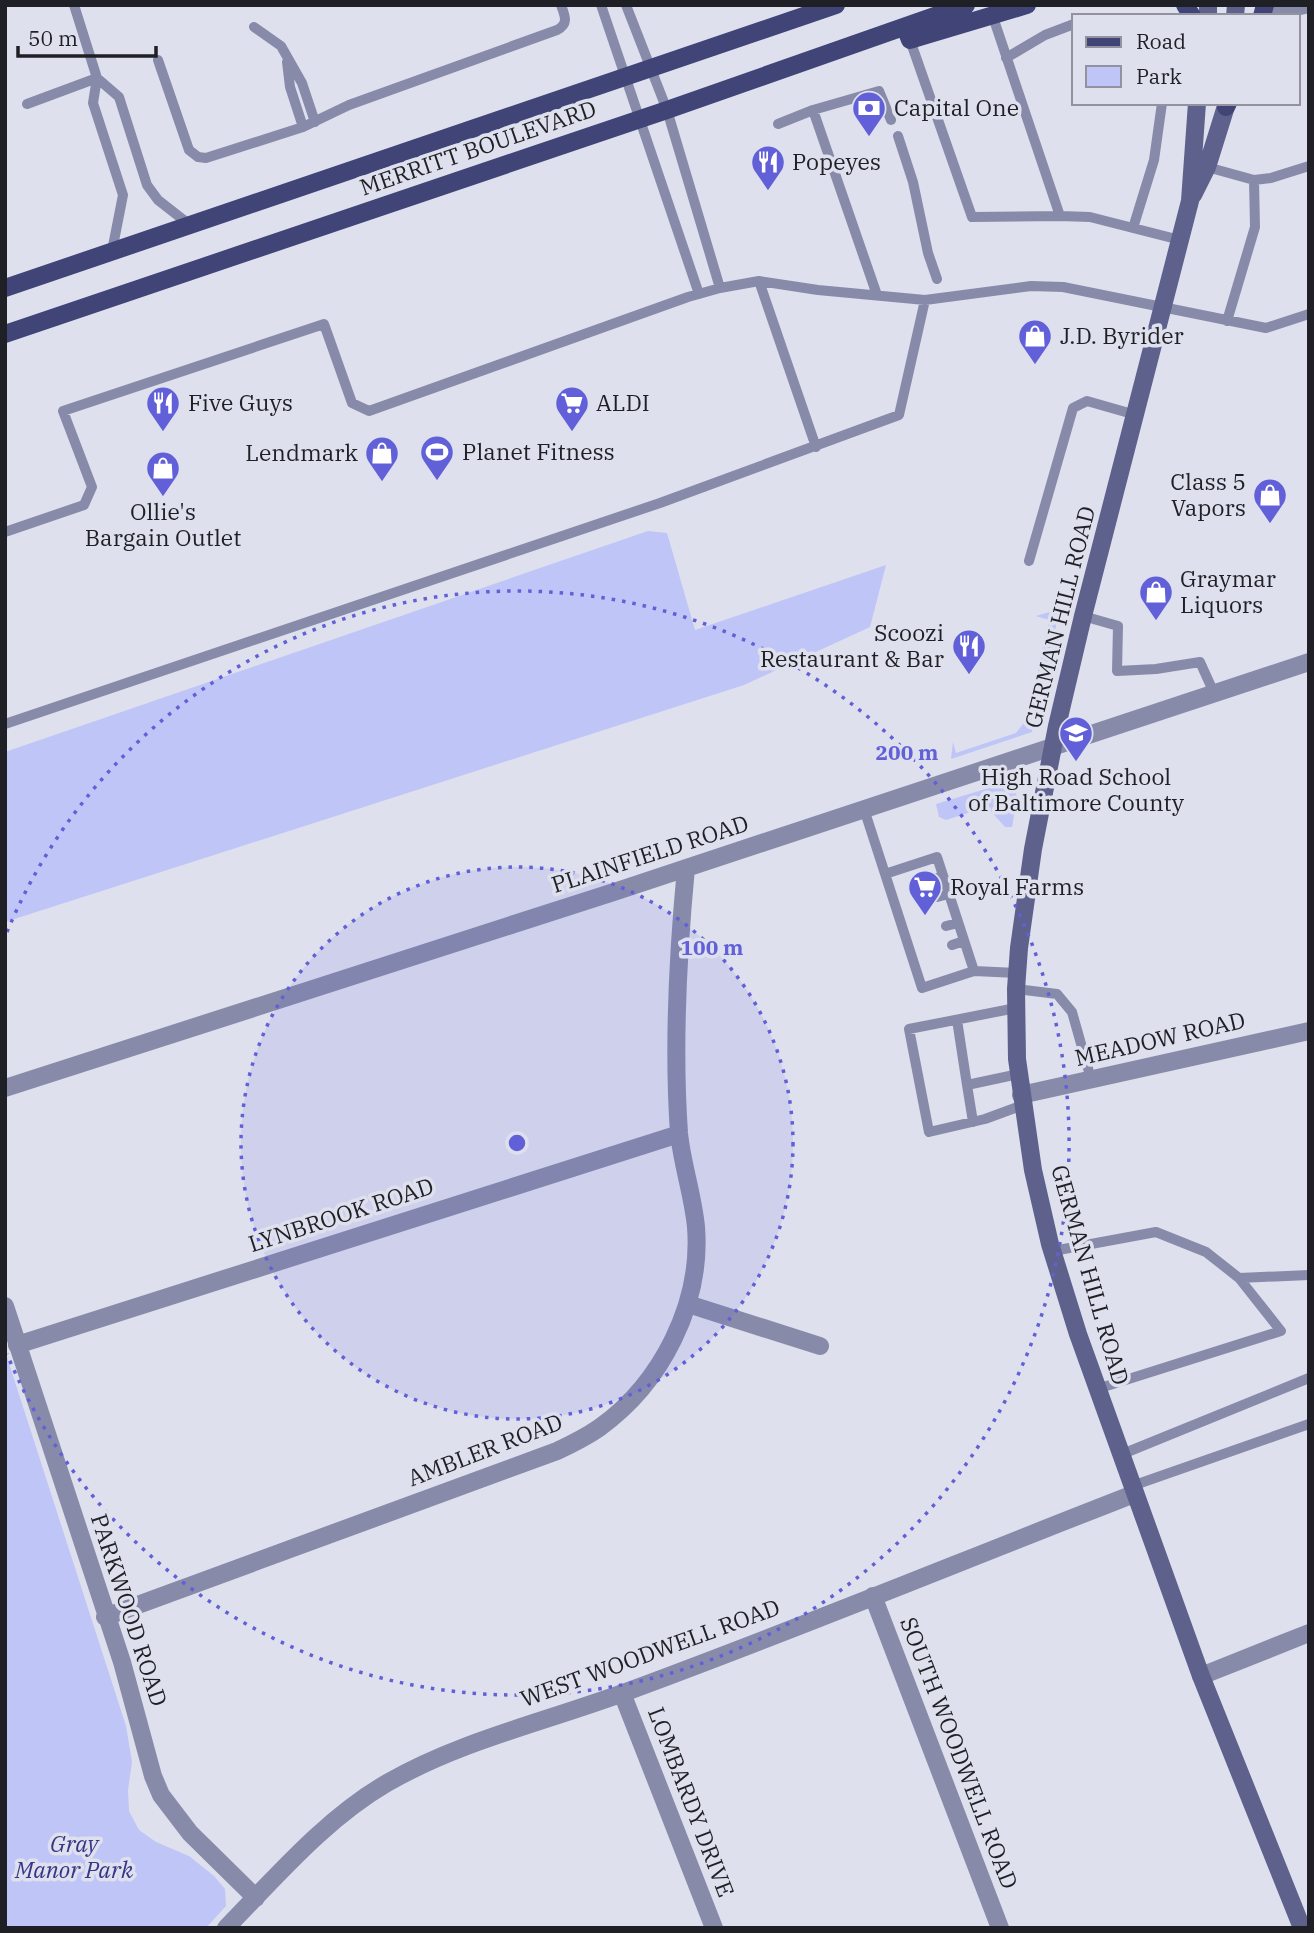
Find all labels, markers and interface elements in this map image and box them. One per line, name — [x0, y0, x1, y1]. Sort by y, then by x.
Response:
scale bar — [18, 14, 156, 58]
legend — [1072, 14, 1300, 105]
text: 50 m — [28, 24, 78, 52]
text: Road — [1136, 27, 1186, 55]
text: Park — [1136, 62, 1183, 90]
bank icon: Capital One — [850, 89, 888, 138]
street label: MERRITT BOULEVARD — [356, 92, 600, 202]
place label: Capital One — [894, 92, 1019, 122]
restaurant icon: Popeyes — [749, 143, 787, 192]
place label: Popeyes — [792, 146, 881, 176]
shop icon: J.D. Byrider — [1016, 317, 1054, 366]
place label: J.D. Byrider — [1060, 320, 1184, 350]
restaurant icon: Five Guys — [144, 384, 182, 433]
supermarket icon: ALDI — [553, 384, 591, 433]
place label: Five Guys — [188, 387, 293, 417]
place label: ALDI — [596, 387, 650, 417]
sports icon: Planet Fitness — [418, 433, 456, 482]
shop icon: Lendmark — [363, 434, 401, 483]
place label: Planet Fitness — [462, 436, 615, 466]
place label: Lendmark — [245, 437, 359, 467]
shop icon: Ollie's Bargain Outlet — [144, 449, 182, 498]
place label: Class 5 Vapors — [1170, 466, 1246, 522]
shop icon: Class 5 Vapors — [1251, 476, 1289, 525]
place label: Ollie's Bargain Outlet — [85, 496, 241, 552]
street label: GERMAN HILL ROAD — [1017, 503, 1101, 731]
place label: Graymar Liquors — [1180, 563, 1276, 619]
shop icon: Graymar Liquors — [1137, 573, 1175, 622]
place label: Scoozi Restaurant & Bar — [760, 617, 944, 673]
restaurant icon: Scoozi Restaurant & Bar — [950, 627, 988, 676]
school or university icon: High Road School of Baltimore County — [1057, 714, 1095, 763]
text: 200 m — [875, 738, 939, 766]
place label: High Road School of Baltimore County — [968, 761, 1185, 817]
street label: PLAINFIELD ROAD — [547, 807, 752, 899]
supermarket icon: Royal Farms — [906, 868, 944, 917]
place label: Royal Farms — [950, 871, 1084, 901]
text: 100 m — [680, 933, 744, 961]
street label: MEADOW ROAD — [1072, 1004, 1248, 1072]
centre of rings — [505, 1131, 529, 1155]
street label: GERMAN HILL ROAD — [1045, 1161, 1137, 1388]
street label: LYNBROOK ROAD — [244, 1170, 437, 1258]
street label: AMBLER ROAD — [403, 1406, 566, 1492]
street label: PARKWOOD ROAD — [85, 1510, 175, 1710]
street label: WEST WOODWELL ROAD — [516, 1591, 784, 1713]
street label: SOUTH WOODWELL ROAD — [894, 1612, 1026, 1893]
street label: LOMBARDY DRIVE — [642, 1702, 742, 1901]
park label: Gray Manor Park — [14, 1828, 134, 1884]

